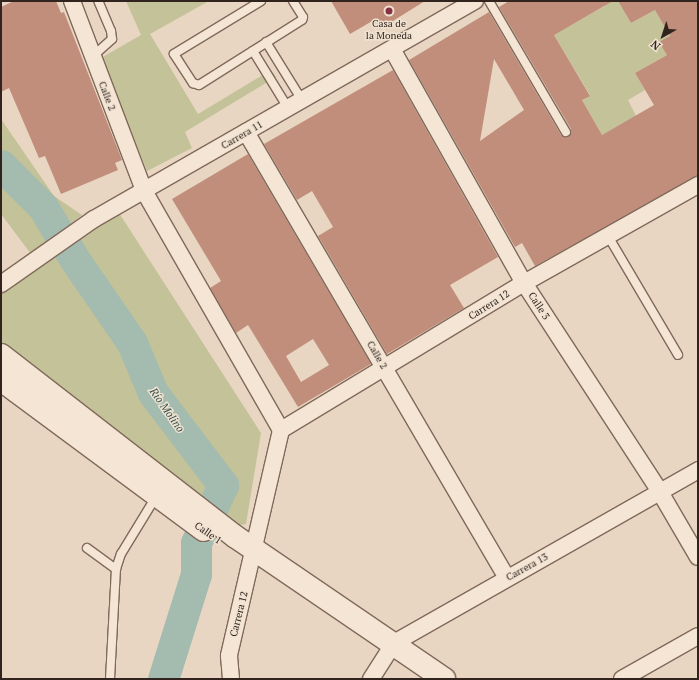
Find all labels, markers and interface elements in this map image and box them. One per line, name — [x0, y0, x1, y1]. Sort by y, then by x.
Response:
marker: Casa de la Moneda — [384, 6, 394, 16]
north arrow — [643, 16, 683, 56]
place label: Casa de la Moneda — [366, 17, 412, 40]
text: N — [648, 37, 663, 53]
street label: Calle 2 — [96, 80, 118, 112]
street label: Carrera 11 — [219, 118, 265, 152]
street label: Carrera 12 — [466, 288, 512, 322]
street label: Calle 3 — [526, 290, 552, 322]
street label: Calle 2 — [364, 339, 390, 371]
water label: Río Molino — [147, 385, 187, 435]
street label: Calle 1 — [192, 519, 224, 547]
street label: Carrera 13 — [504, 551, 550, 583]
street label: Carrera 12 — [228, 590, 250, 638]

